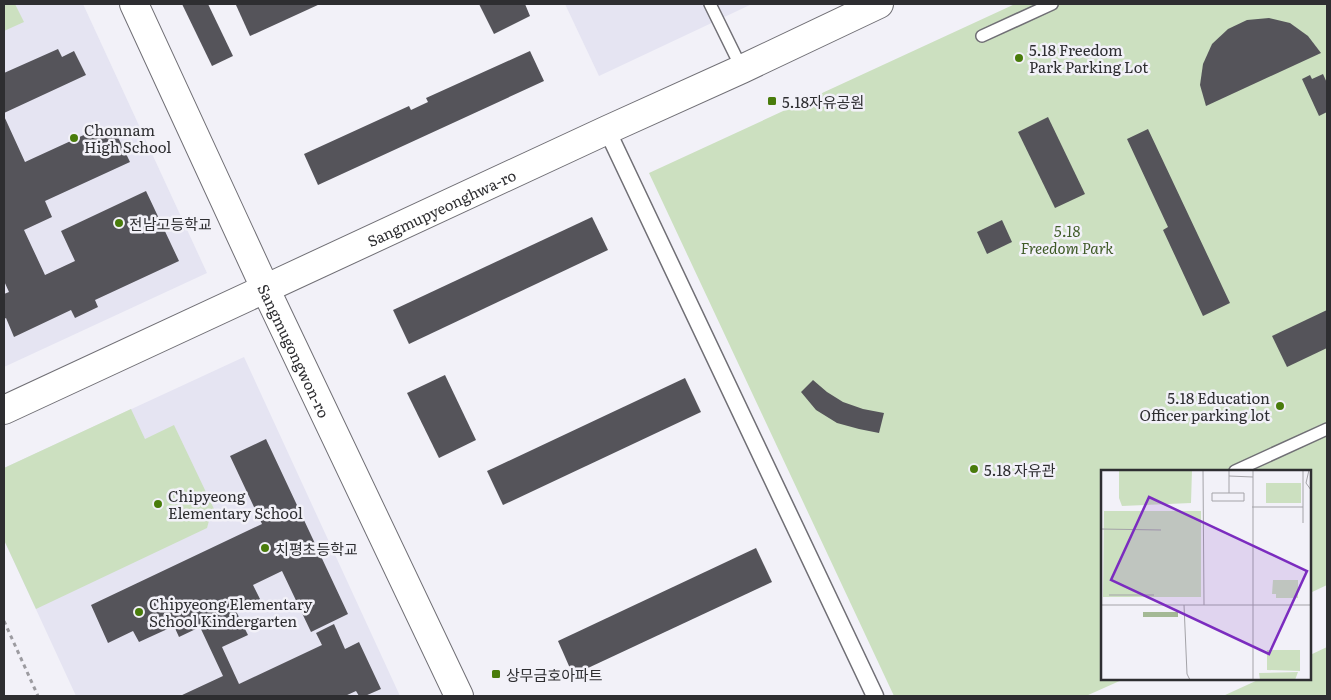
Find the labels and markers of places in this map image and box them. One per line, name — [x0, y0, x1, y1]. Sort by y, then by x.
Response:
place label: 5.18 Freedom Park Parking Lot — [1029, 38, 1148, 78]
marker: 5.18 Freedom Park Parking Lot — [1013, 52, 1025, 64]
place label: 5.18자유공원 — [782, 90, 864, 113]
marker: 5.18자유공원 — [766, 95, 778, 107]
place label: Chonnam High School — [84, 118, 171, 158]
marker: Chonnam High School — [68, 132, 80, 144]
place label: 전남고등학교 — [129, 212, 212, 235]
marker: 전남고등학교 — [113, 217, 125, 229]
place label: 5.18 Education Officer parking lot — [1140, 386, 1270, 426]
marker: 5.18 Education Officer parking lot — [1274, 400, 1286, 412]
place label: 5.18 자유관 — [984, 458, 1056, 481]
marker: 5.18 자유관 — [968, 463, 980, 475]
place label: Chipyeong Elementary School — [168, 484, 303, 524]
marker: Chipyeong Elementary School — [152, 498, 164, 510]
place label: 치평초등학교 — [275, 537, 358, 560]
marker: 치평초등학교 — [259, 542, 271, 554]
place label: Chipyeong Elementary School Kindergarten — [149, 592, 313, 632]
marker: Chipyeong Elementary School Kindergarten — [133, 606, 145, 618]
place label: 상무금호아파트 — [506, 663, 603, 686]
marker: 상무금호아파트 — [490, 668, 502, 680]

